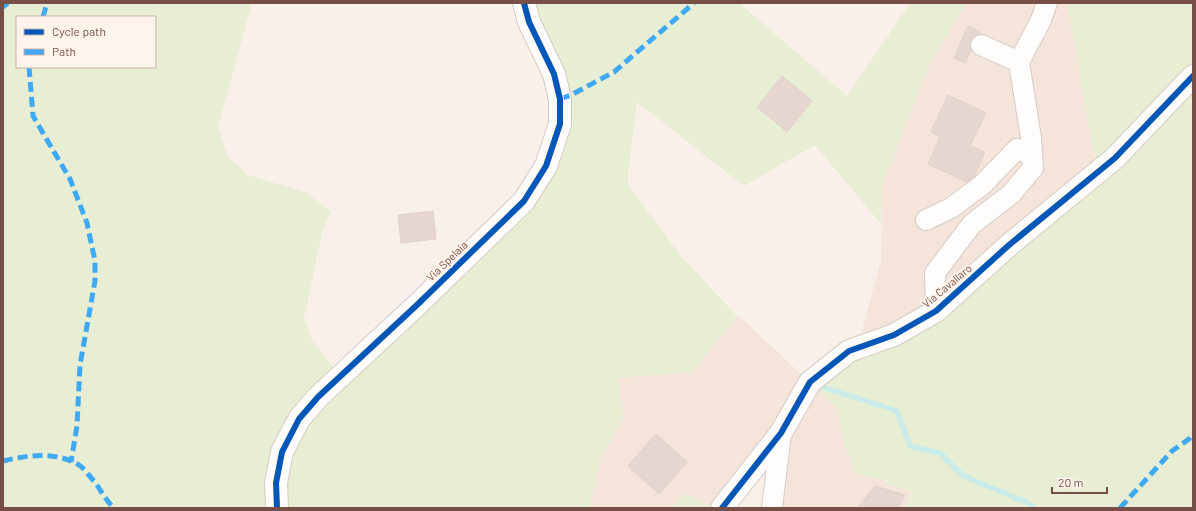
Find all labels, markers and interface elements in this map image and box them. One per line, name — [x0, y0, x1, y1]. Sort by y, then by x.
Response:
legend — [16, 16, 156, 68]
text: Cycle path — [52, 24, 106, 38]
text: Path — [52, 44, 76, 58]
street label: Via Spelaia — [423, 238, 470, 283]
street label: Via Cavallaro — [919, 261, 974, 310]
scale bar — [1052, 469, 1107, 495]
text: 20 m — [1058, 475, 1084, 489]

